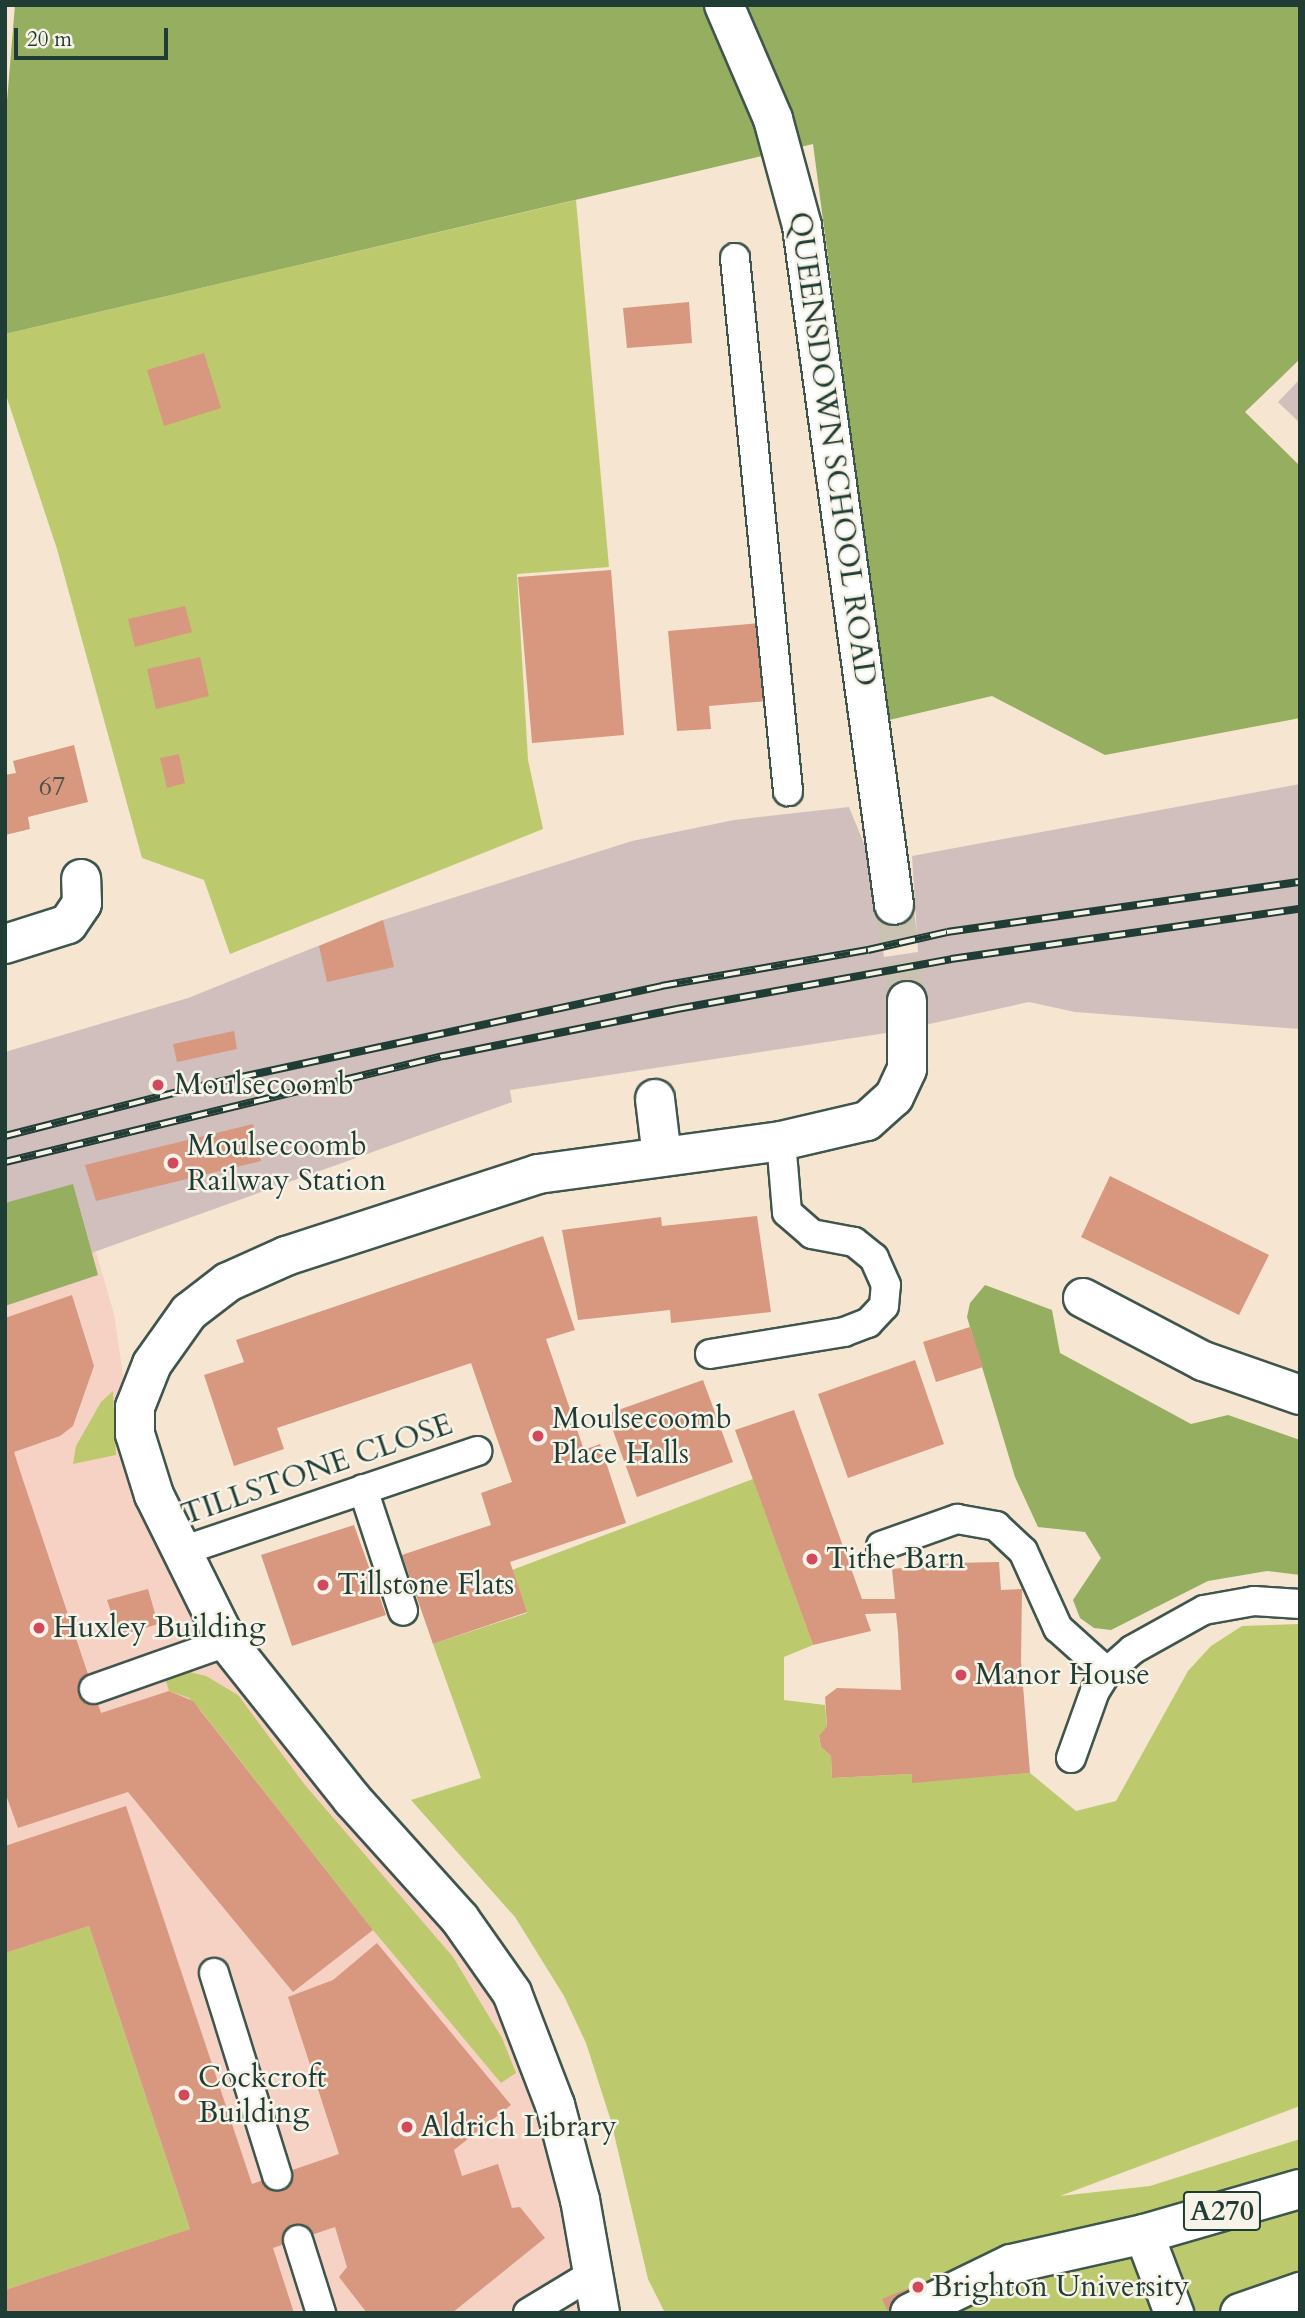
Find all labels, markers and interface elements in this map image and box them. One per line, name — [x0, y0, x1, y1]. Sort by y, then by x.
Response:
scale bar — [18, 14, 172, 58]
text: 20 m — [27, 25, 72, 54]
street label: QUEENSDOWN SCHOOL ROAD — [781, 209, 883, 689]
house number: 67 — [39, 771, 65, 803]
place label: Moulsecoomb — [174, 1067, 354, 1103]
marker: Moulsecoomb — [148, 1075, 168, 1095]
place label: Moulsecoomb Railway Station — [187, 1128, 386, 1198]
marker: Moulsecoomb Railway Station — [165, 1155, 181, 1171]
place label: Moulsecoomb Place Halls — [552, 1401, 732, 1472]
street label: TILLSTONE CLOSE — [177, 1407, 457, 1533]
marker: Moulsecoomb Place Halls — [530, 1428, 546, 1444]
place label: Tithe Barn — [826, 1541, 965, 1577]
marker: Tithe Barn — [804, 1551, 820, 1567]
place label: Tillstone Flats — [337, 1567, 514, 1603]
marker: Tillstone Flats — [315, 1577, 331, 1593]
place label: Huxley Building — [53, 1610, 266, 1646]
marker: Huxley Building — [31, 1620, 47, 1636]
place label: Manor House — [975, 1657, 1150, 1693]
marker: Manor House — [953, 1667, 969, 1683]
place label: Cockcroft Building — [198, 2060, 326, 2130]
marker: Cockcroft Building — [176, 2087, 192, 2103]
place label: Aldrich Library — [421, 2109, 617, 2145]
marker: Aldrich Library — [399, 2119, 415, 2135]
road number: A270 — [1182, 2186, 1262, 2236]
place label: Brighton University — [932, 2269, 1189, 2305]
marker: Brighton University — [910, 2279, 926, 2295]

